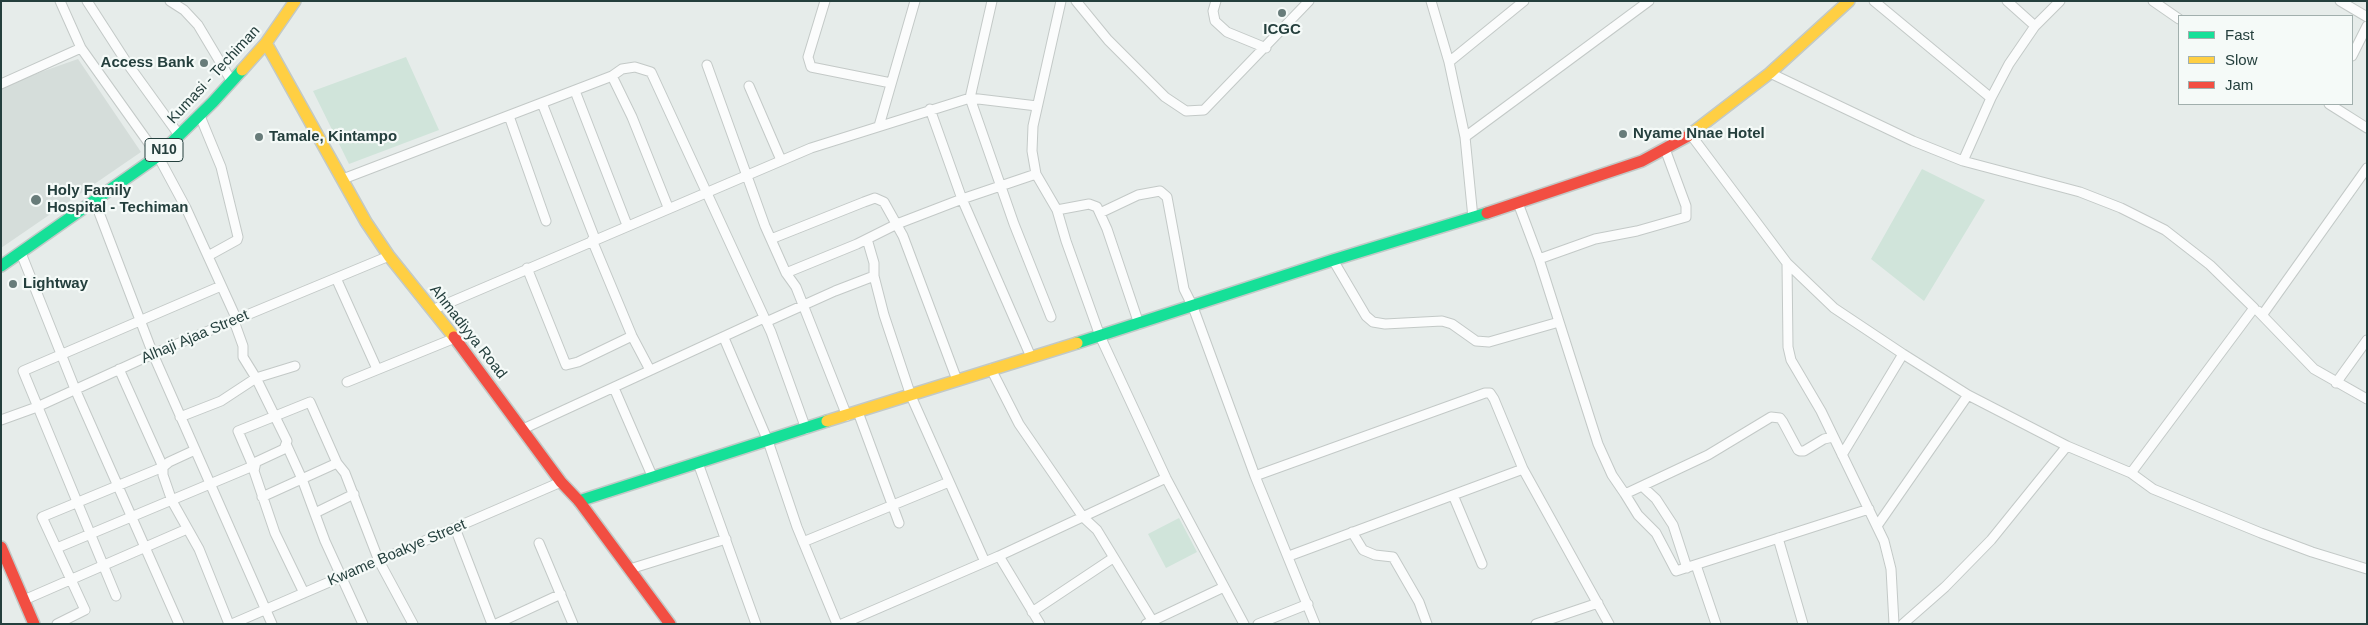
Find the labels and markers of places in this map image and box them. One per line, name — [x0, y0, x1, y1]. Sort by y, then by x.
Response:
marker: ICGC — [1276, 7, 1288, 19]
place label: ICGC — [1263, 21, 1301, 39]
place label: Access Bank — [101, 54, 194, 72]
marker: Access Bank — [198, 57, 210, 69]
place label: Nyame Nnae Hotel — [1633, 125, 1765, 143]
place label: Tamale, Kintampo — [269, 128, 397, 146]
marker: Nyame Nnae Hotel — [1617, 128, 1629, 140]
marker: Tamale, Kintampo — [253, 131, 265, 143]
place label: Holy Family Hospital - Techiman — [47, 182, 188, 217]
marker: Holy Family Hospital - Techiman — [29, 193, 43, 207]
place label: Lightway — [23, 275, 88, 293]
marker: Lightway — [7, 278, 19, 290]

